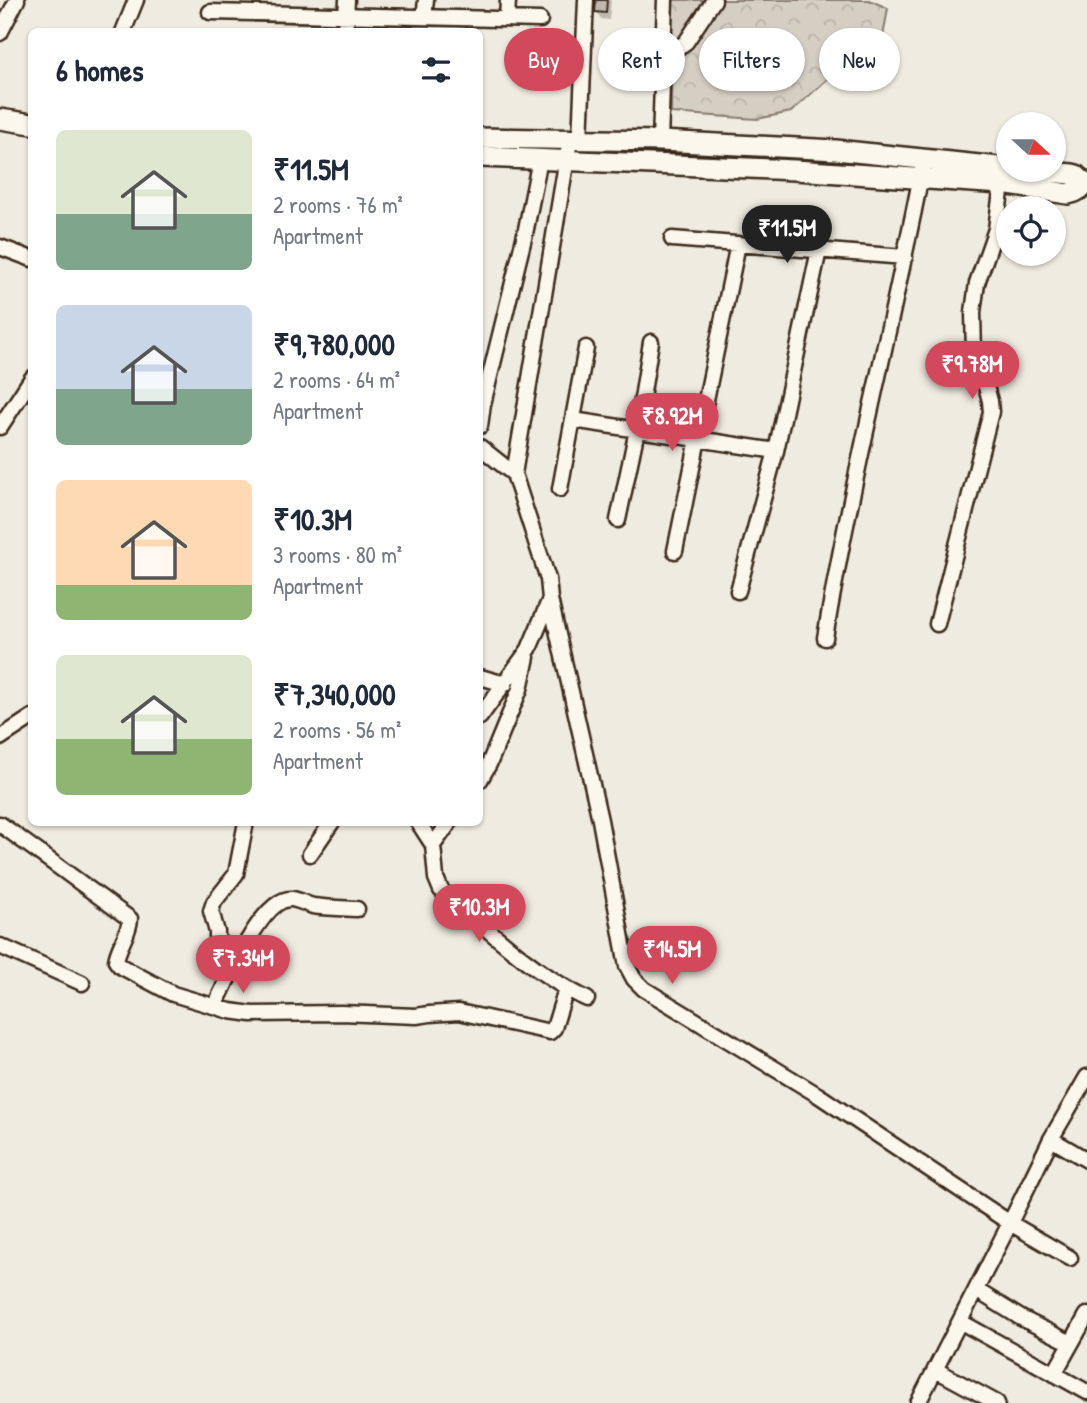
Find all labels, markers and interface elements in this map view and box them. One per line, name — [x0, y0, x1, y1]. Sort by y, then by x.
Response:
chip: Buy — [504, 28, 584, 91]
chip: Rent — [598, 28, 685, 91]
chip: Filters — [699, 28, 805, 91]
chip: New — [819, 28, 900, 91]
text: 6 homes — [56, 50, 143, 90]
icon: filters — [417, 51, 455, 89]
north arrow — [996, 112, 1066, 182]
map controls — [996, 112, 1066, 266]
text: ₹11.5M — [273, 149, 349, 189]
icon: home — [112, 158, 196, 242]
text: 2 rooms · 76 m² — [273, 189, 403, 220]
button: locate — [996, 196, 1066, 266]
pin: ₹11.5M — [730, 205, 844, 265]
text: ₹11.5M — [758, 212, 816, 243]
text: Apartment — [273, 220, 363, 251]
text: ₹9,780,000 — [273, 324, 395, 364]
icon: home — [112, 333, 196, 417]
pin: ₹9.78M — [915, 342, 1029, 401]
text: ₹9.78M — [941, 348, 1003, 379]
text: 2 rooms · 64 m² — [273, 364, 400, 395]
pin: ₹8.92M — [615, 393, 729, 453]
text: Apartment — [273, 395, 363, 426]
text: ₹8.92M — [642, 400, 702, 431]
text: ₹10.3M — [273, 499, 352, 539]
icon: home — [112, 508, 196, 592]
text: 3 rooms · 80 m² — [273, 539, 402, 570]
text: Apartment — [273, 570, 363, 601]
text: ₹7,340,000 — [273, 674, 396, 714]
icon: home — [112, 683, 196, 767]
text: 2 rooms · 56 m² — [273, 714, 401, 745]
text: Apartment — [273, 745, 363, 776]
pin: ₹10.3M — [422, 884, 536, 944]
text: ₹10.3M — [449, 891, 509, 922]
pin: ₹14.5M — [615, 926, 729, 986]
text: ₹14.5M — [643, 933, 701, 964]
pin: ₹7.34M — [186, 936, 300, 995]
text: ₹7.34M — [212, 942, 274, 973]

